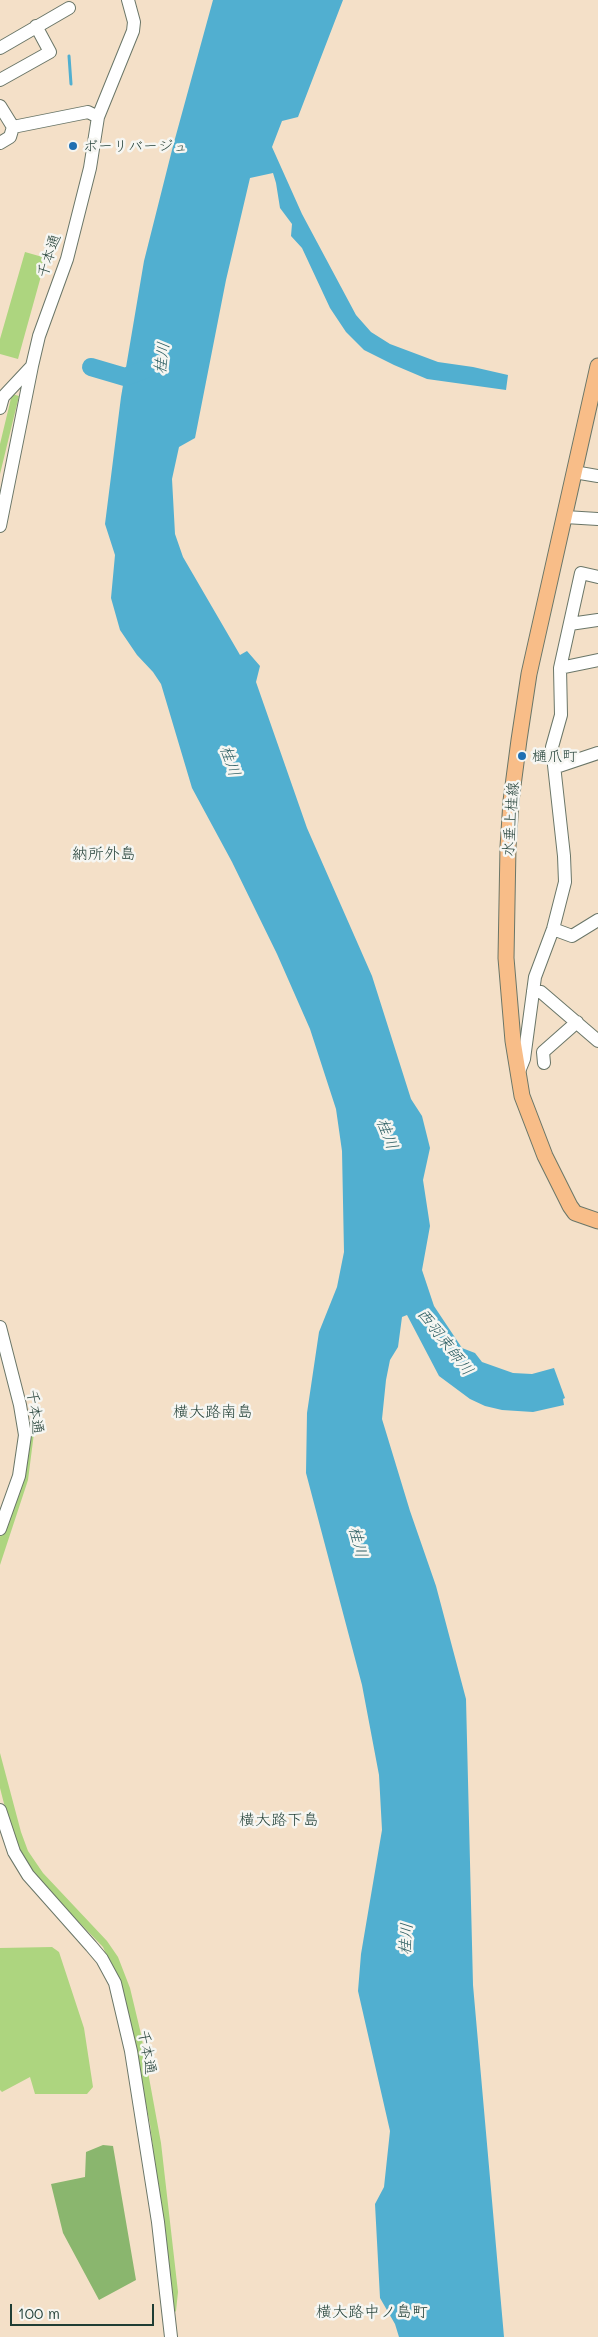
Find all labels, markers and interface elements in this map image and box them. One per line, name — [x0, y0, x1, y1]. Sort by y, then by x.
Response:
place label: ボーリバージュ — [83, 137, 188, 155]
marker: ボーリバージュ — [67, 140, 79, 152]
street label: 千本通 — [33, 232, 65, 280]
water label: 桂川 — [150, 341, 174, 375]
water label: 桂川 — [216, 743, 244, 779]
place label: 樋爪町 — [532, 747, 577, 765]
marker: 樋爪町 — [516, 750, 528, 762]
street label: 水垂上桂線 — [499, 781, 523, 857]
district label: 納所外島 — [72, 844, 136, 864]
water label: 桂川 — [372, 1116, 402, 1152]
water label: 西羽束師川 — [413, 1305, 477, 1379]
street label: 千本通 — [23, 1388, 47, 1436]
district label: 横大路南島 — [173, 1402, 253, 1422]
water label: 桂川 — [345, 1524, 371, 1560]
district label: 横大路下島 — [239, 1810, 319, 1830]
water label: 桂川 — [395, 1922, 417, 1956]
street label: 千本通 — [134, 2028, 160, 2076]
scale bar — [12, 2294, 156, 2326]
district label: 横大路中ノ島町 — [316, 2302, 428, 2322]
text: 100 m — [18, 2303, 60, 2323]

